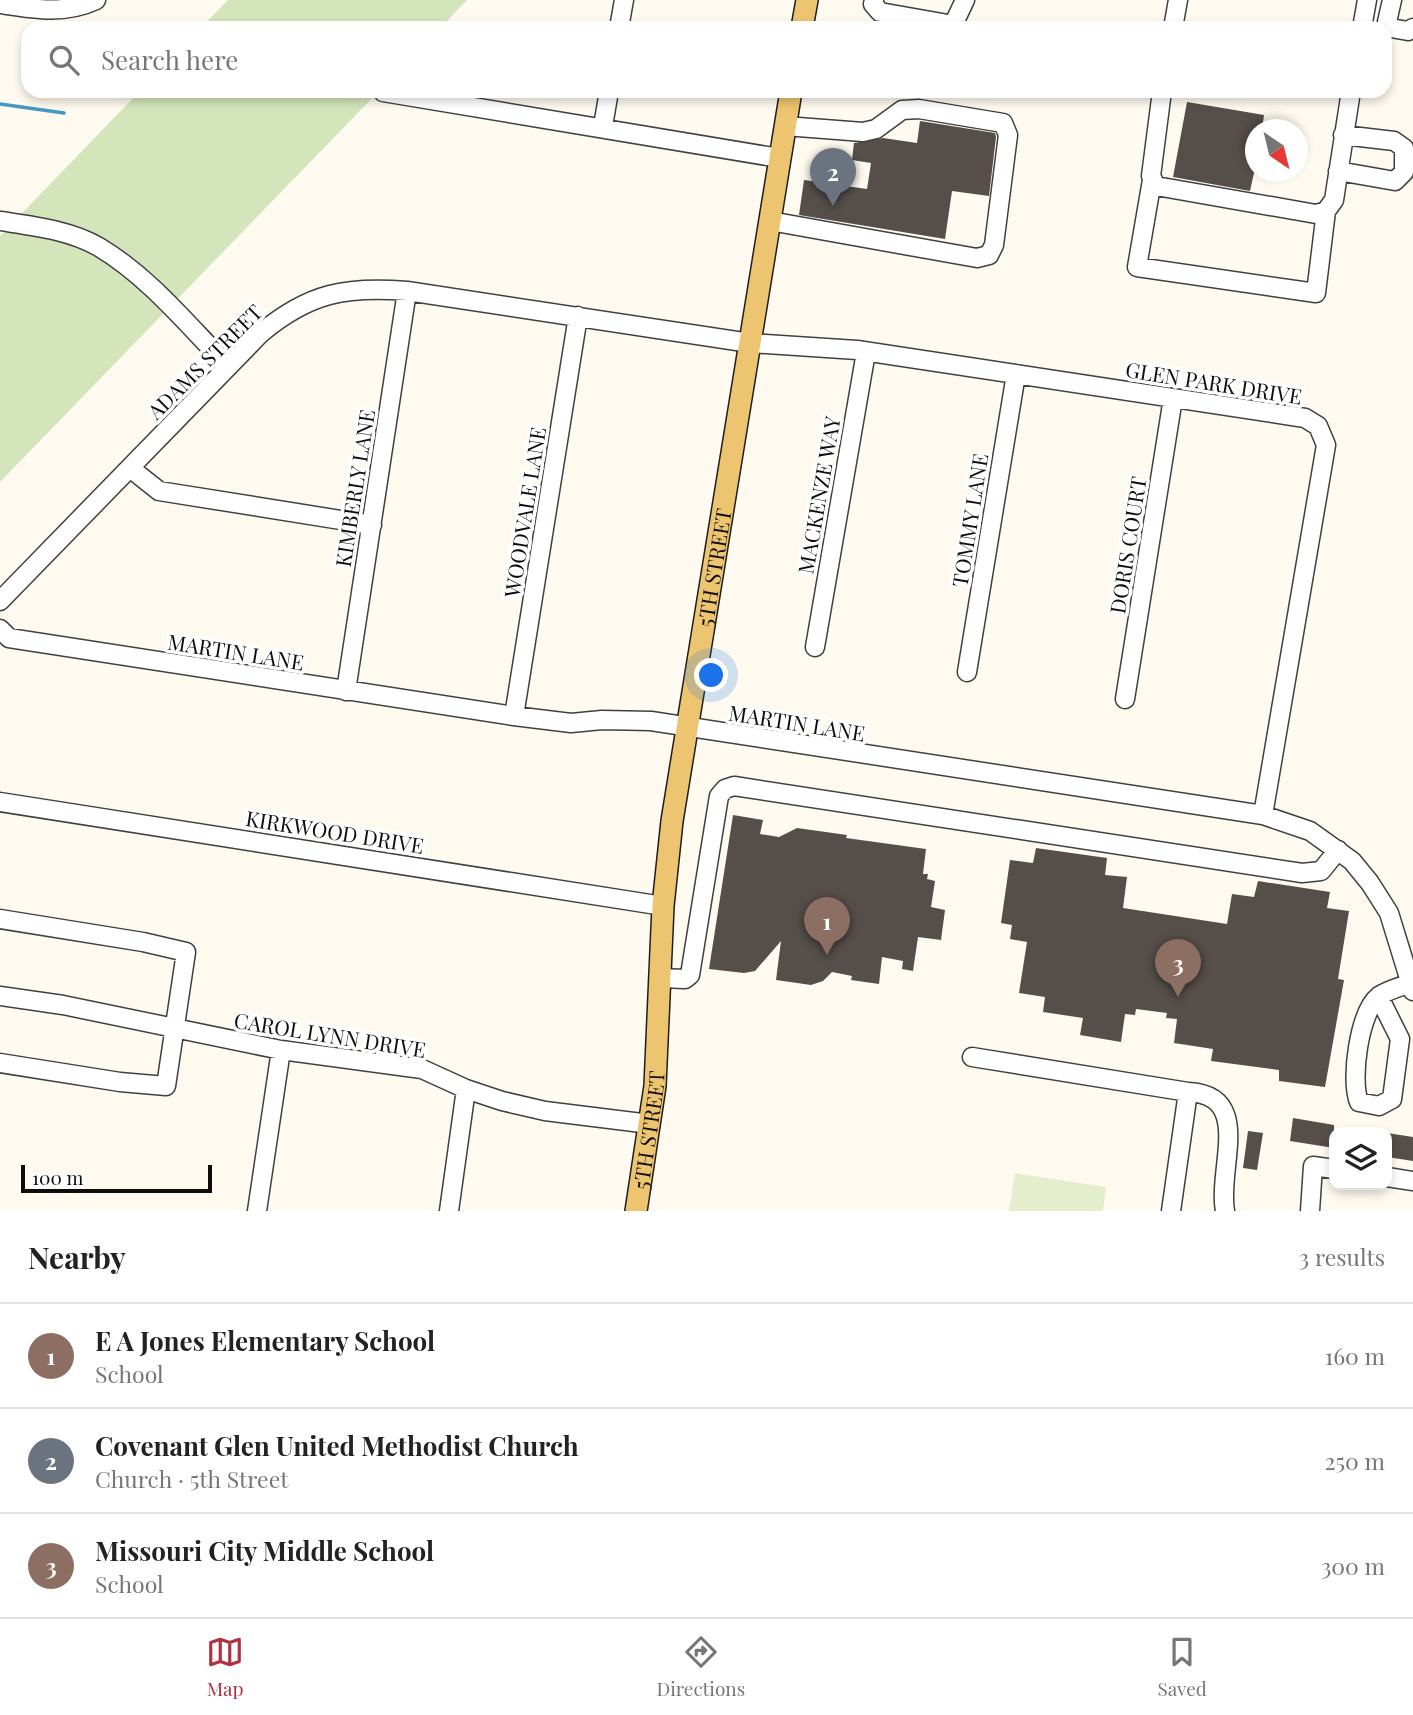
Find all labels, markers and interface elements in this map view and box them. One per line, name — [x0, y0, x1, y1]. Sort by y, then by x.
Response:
search box — [21, 21, 1392, 98]
icon: search — [45, 41, 83, 79]
text: Search here — [101, 42, 238, 77]
north arrow — [1245, 119, 1308, 182]
pin: 2 — [810, 148, 856, 206]
street label: ADAMS STREET — [140, 297, 268, 425]
street label: GLEN PARK DRIVE — [1124, 354, 1304, 410]
street label: KIMBERLY LANE — [328, 407, 380, 569]
street label: MACKENZE WAY — [790, 414, 846, 576]
street label: WOODVALE LANE — [497, 425, 551, 600]
street label: TOMMY LANE — [945, 451, 993, 589]
street label: DORIS COURT — [1102, 474, 1152, 616]
street label: 5TH STREET — [690, 506, 737, 629]
street label: MARTIN LANE — [166, 626, 306, 676]
your location — [694, 658, 728, 692]
street label: MARTIN LANE — [727, 697, 867, 747]
street label: KIRKWOOD DRIVE — [244, 803, 426, 859]
pin: 1 — [804, 897, 850, 955]
pin: 3 — [1155, 939, 1201, 997]
street label: CAROL LYNN DRIVE — [232, 1005, 428, 1063]
street label: 5TH STREET — [625, 1070, 670, 1191]
map controls — [1329, 1127, 1392, 1190]
button: layers — [1329, 1127, 1392, 1190]
scale bar — [21, 1162, 212, 1194]
text: 100 m — [32, 1164, 83, 1190]
text: Nearby — [28, 1237, 126, 1277]
text: 3 results — [1299, 1241, 1385, 1272]
text: E A Jones Elementary School — [95, 1323, 435, 1358]
text: 1 — [47, 1340, 55, 1371]
text: 160 m — [1325, 1340, 1385, 1371]
text: School — [95, 1358, 164, 1389]
text: Covenant Glen United Methodist Church — [95, 1428, 579, 1463]
text: 2 — [45, 1445, 57, 1476]
text: 250 m — [1324, 1445, 1385, 1476]
text: Church · 5th Street — [95, 1463, 288, 1494]
text: Missouri City Middle School — [95, 1533, 434, 1568]
text: 3 — [45, 1550, 57, 1581]
text: 300 m — [1321, 1550, 1385, 1581]
text: School — [95, 1568, 164, 1599]
tab: Map — [206, 1633, 244, 1701]
tab: Directions — [656, 1633, 745, 1701]
tab: Saved — [1157, 1633, 1207, 1701]

